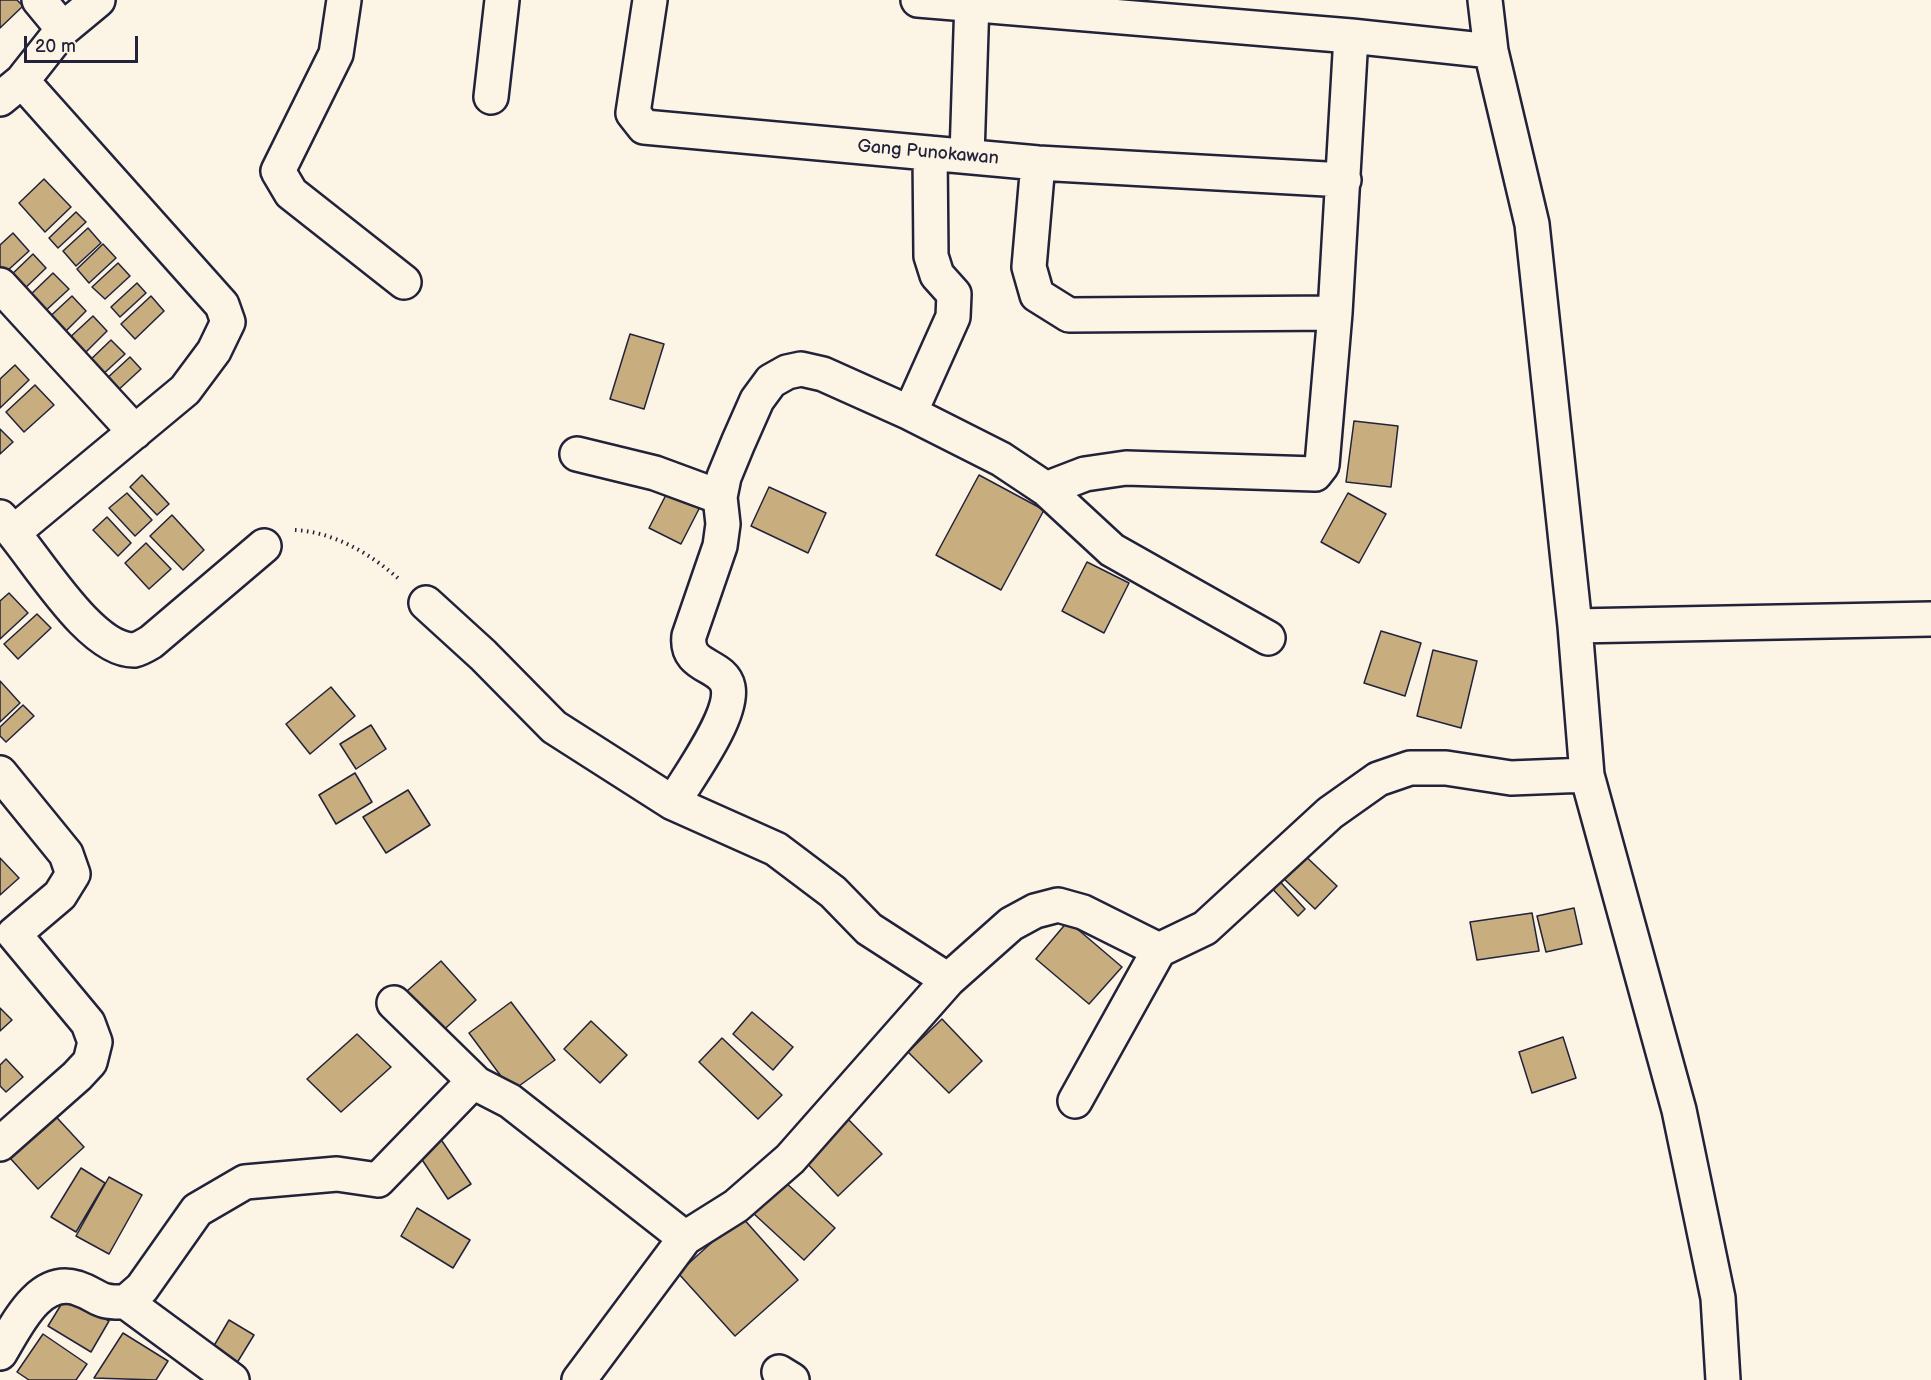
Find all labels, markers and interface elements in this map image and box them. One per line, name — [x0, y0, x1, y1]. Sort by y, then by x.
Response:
scale bar — [27, 24, 141, 62]
text: 20 m — [35, 36, 76, 57]
street label: Gang Punokawan — [856, 136, 1000, 170]

